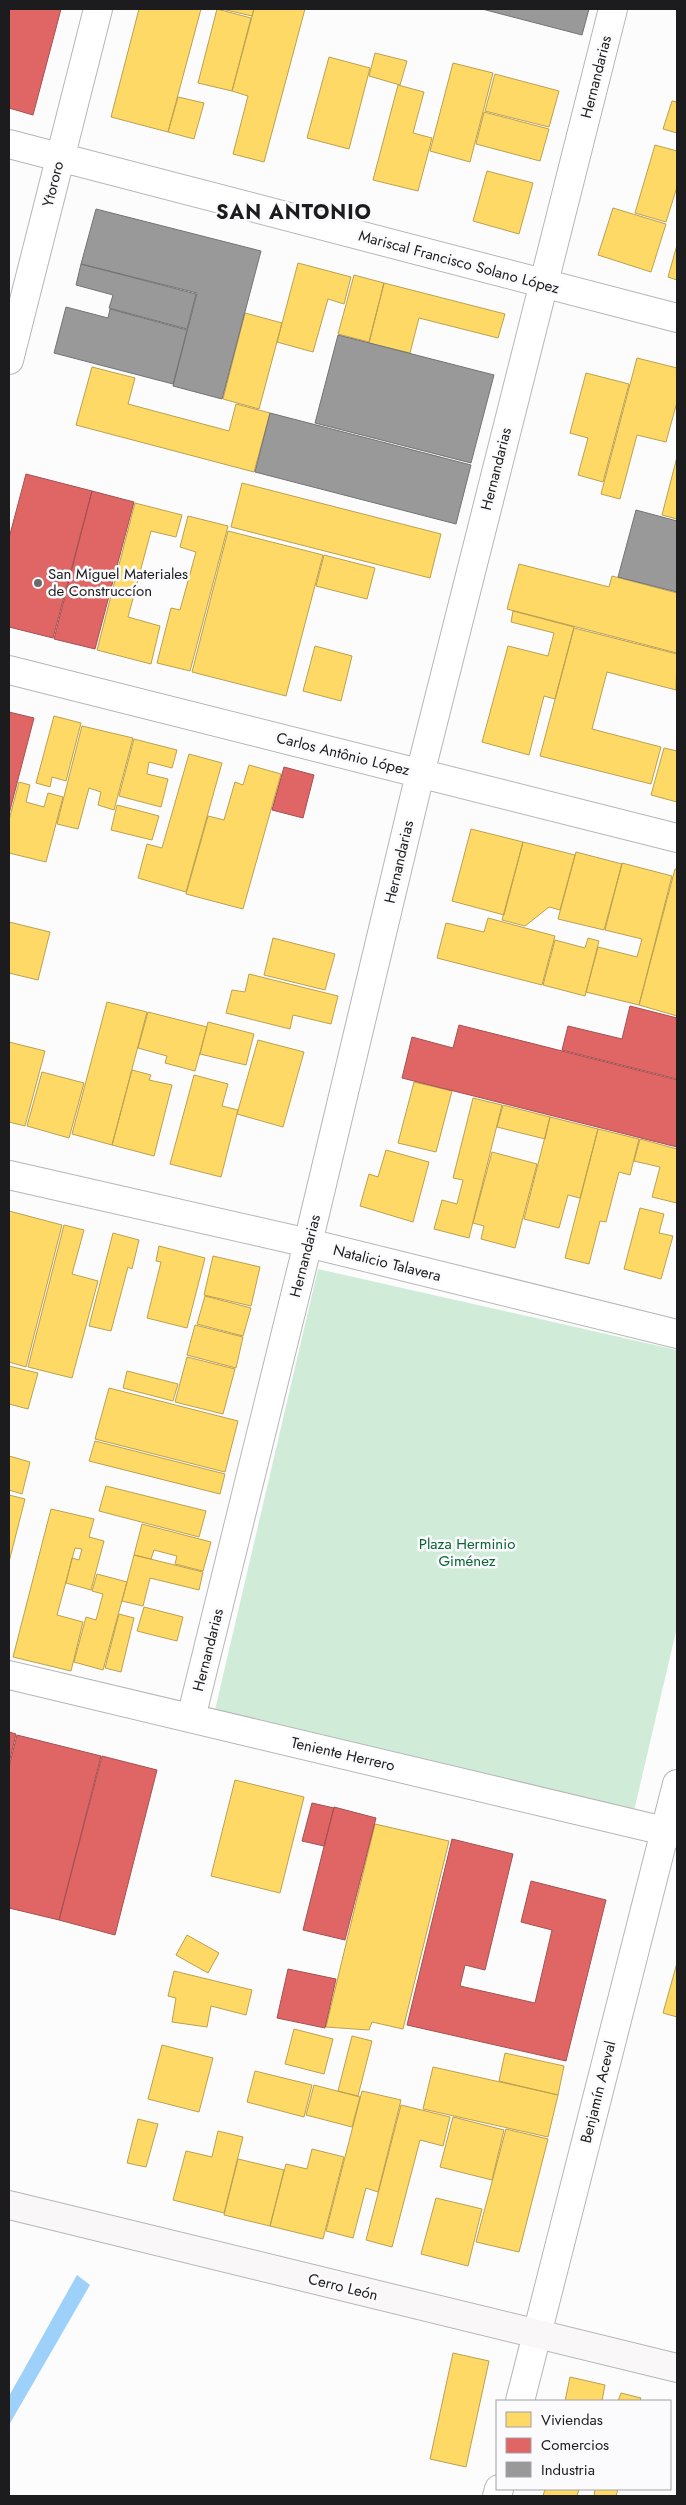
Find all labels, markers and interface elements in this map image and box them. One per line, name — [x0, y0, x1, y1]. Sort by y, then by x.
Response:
street label: Hernandarias — [575, 33, 617, 121]
street label: Ytororo — [37, 159, 69, 209]
district label: SAN ANTONIO — [216, 198, 372, 227]
street label: Mariscal Francisco Solano López — [356, 225, 562, 299]
street label: Hernandarias — [475, 425, 517, 513]
place label: San Miguel Materiales de Construccíon — [48, 563, 188, 602]
marker: San Miguel Materiales de Construccíon — [32, 577, 44, 589]
street label: Carlos Antônio López — [274, 727, 412, 781]
street label: Hernandarias — [379, 818, 419, 906]
street label: Hernandarias — [284, 1212, 326, 1300]
street label: Natalicio Talavera — [331, 1239, 443, 1287]
park label: Plaza Herminio Giménez — [419, 1533, 515, 1572]
street label: Hernandarias — [187, 1606, 229, 1694]
street label: Teniente Herrero — [289, 1731, 397, 1777]
street label: Benjamín Aceval — [575, 2039, 621, 2145]
street label: Cerro León — [306, 2268, 380, 2306]
legend — [496, 2400, 671, 2490]
text: Viviendas — [541, 2409, 603, 2431]
text: Comercios — [541, 2434, 609, 2456]
text: Industria — [541, 2459, 595, 2481]

